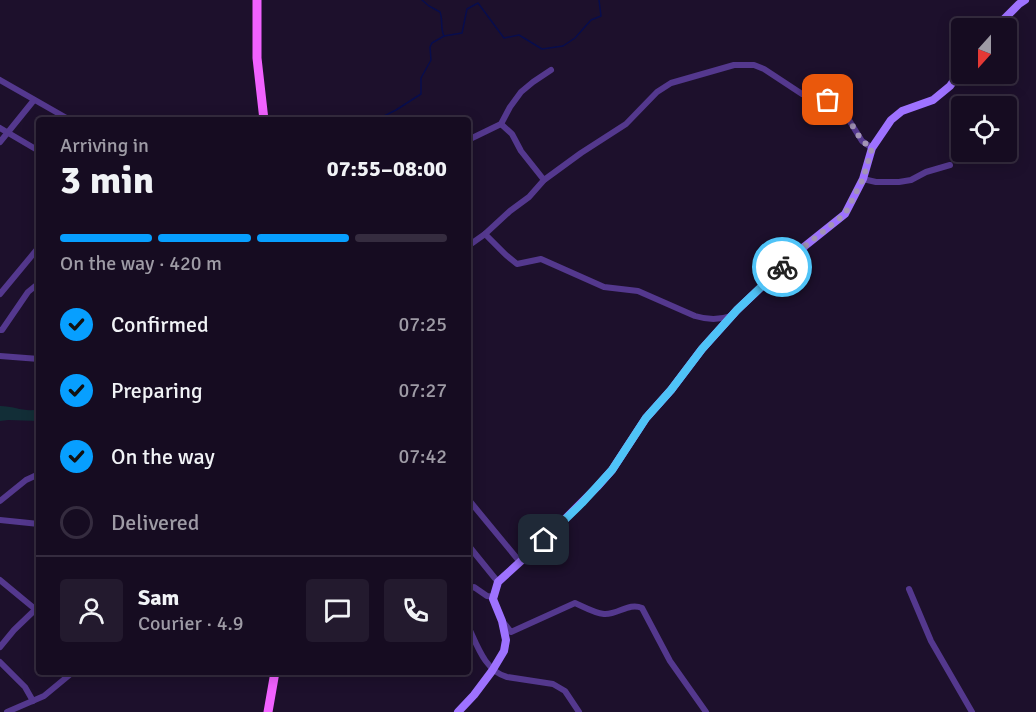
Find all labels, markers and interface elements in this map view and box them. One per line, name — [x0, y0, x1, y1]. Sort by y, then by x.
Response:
north arrow — [951, 18, 1017, 84]
map controls — [951, 18, 1017, 162]
pin — [802, 74, 853, 125]
icon: bag — [811, 83, 844, 116]
button: locate — [951, 96, 1017, 162]
text: Arriving in — [60, 133, 149, 158]
text: 07:55–08:00 — [327, 155, 447, 182]
text: 3 min — [60, 156, 154, 204]
courier — [752, 237, 812, 297]
text: On the way · 420 m — [60, 251, 222, 276]
icon: bike — [766, 251, 799, 284]
icon: check — [60, 308, 93, 341]
text: Confirmed — [111, 311, 209, 338]
text: 07:25 — [398, 312, 447, 337]
icon: check — [60, 374, 93, 407]
text: Preparing — [111, 377, 203, 404]
text: 07:27 — [398, 378, 447, 403]
icon: check — [60, 440, 93, 473]
text: On the way — [111, 443, 215, 470]
text: 07:42 — [398, 444, 447, 469]
text: Delivered — [111, 509, 199, 536]
pin — [518, 514, 569, 565]
icon: home — [527, 523, 560, 556]
button: person — [60, 579, 123, 642]
button: chat — [306, 579, 369, 642]
button: phone — [384, 579, 447, 642]
text: Sam — [138, 584, 179, 611]
text: Courier · 4.9 — [138, 611, 244, 636]

